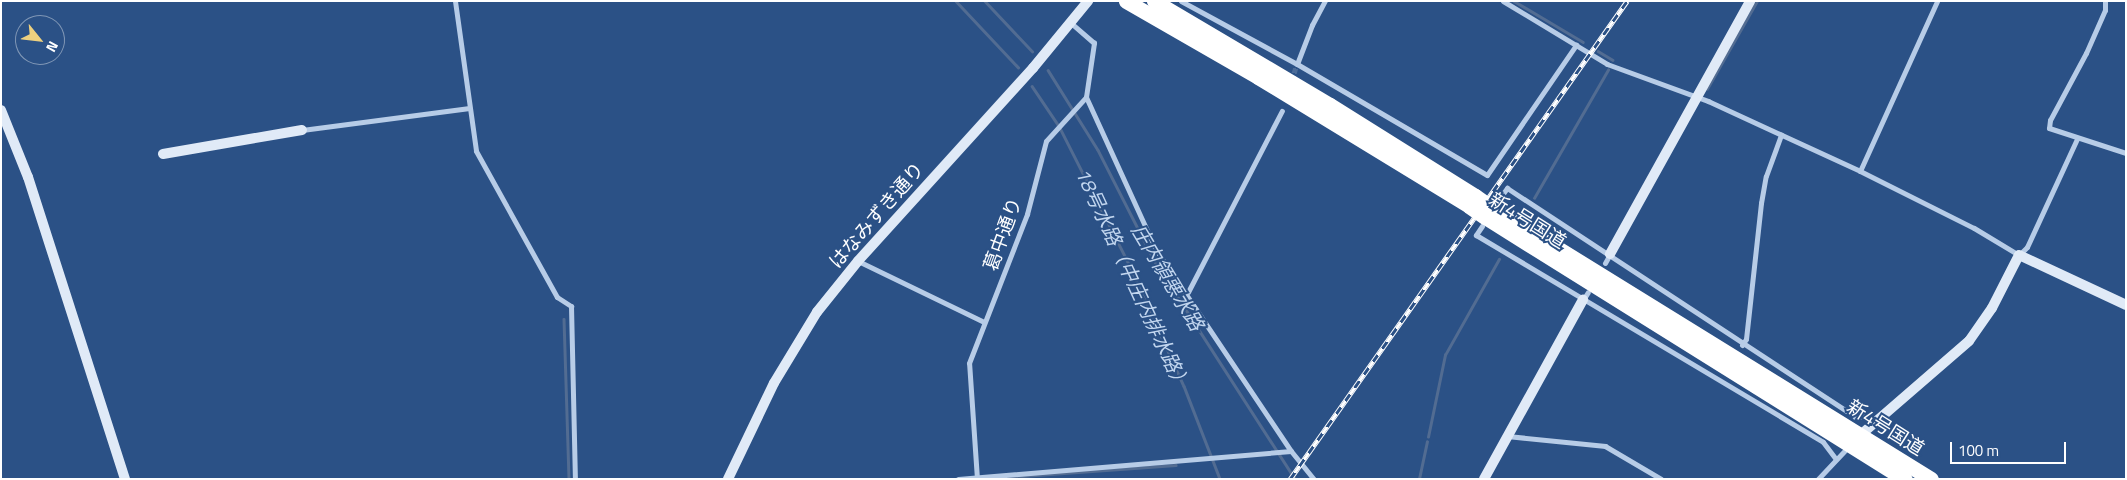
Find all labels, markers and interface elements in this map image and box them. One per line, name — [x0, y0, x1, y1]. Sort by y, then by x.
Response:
north arrow — [15, 15, 65, 65]
text: N — [41, 38, 64, 56]
street label: はなみずき通り — [824, 157, 928, 273]
water label: 18号水路（中庄内排水路） — [1071, 164, 1195, 394]
street label: 新4号国道 — [1485, 187, 1571, 253]
street label: 葛中通り — [978, 194, 1026, 274]
water label: 庄内領悪水路 — [1127, 219, 1209, 335]
street label: 新4号国道 — [1843, 394, 1929, 460]
scale bar — [1952, 432, 2068, 464]
text: 100 m — [1958, 439, 1999, 462]

